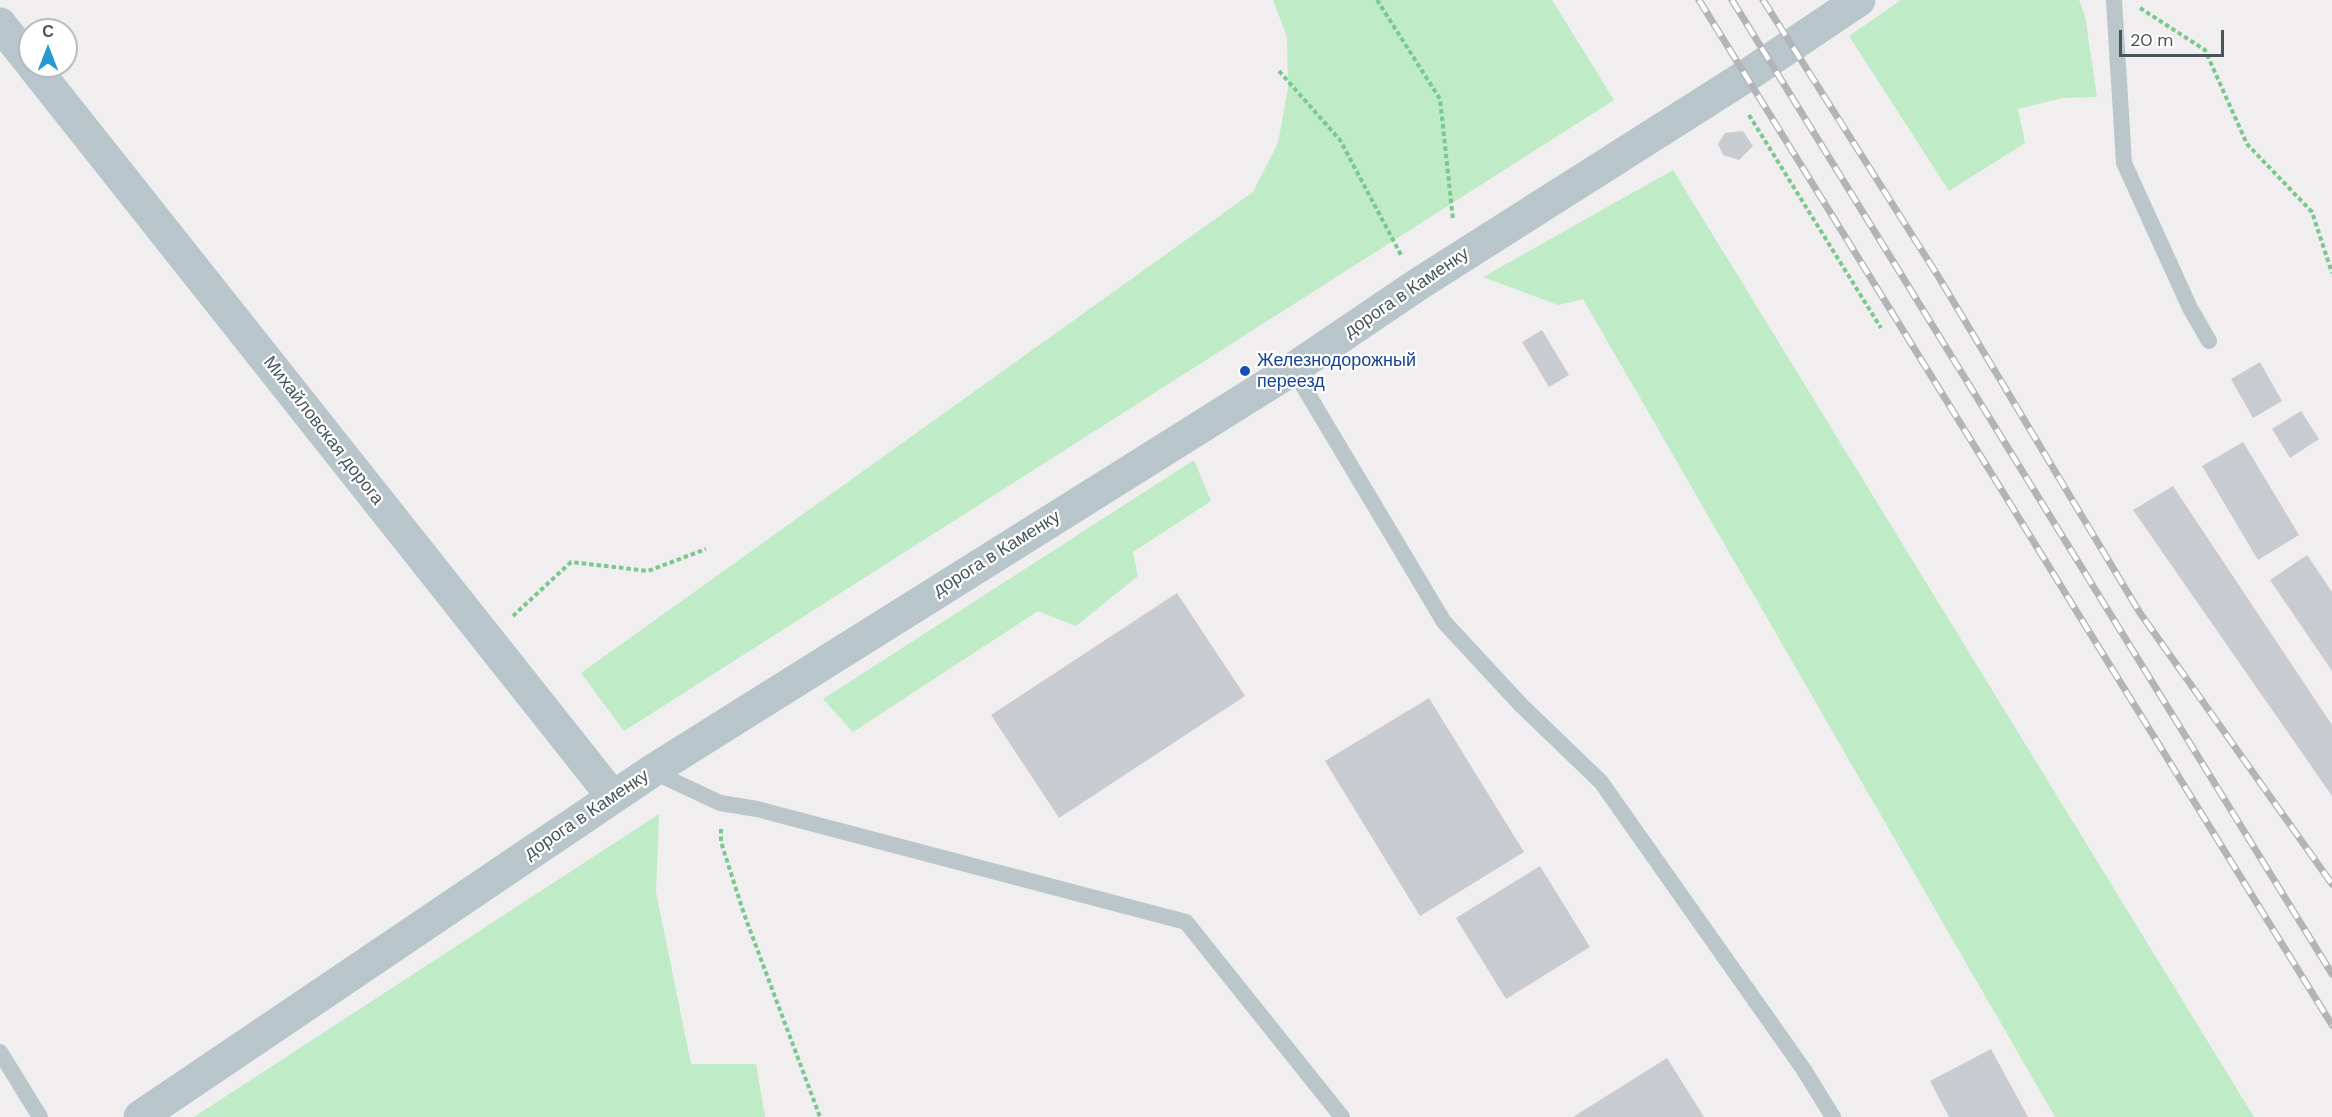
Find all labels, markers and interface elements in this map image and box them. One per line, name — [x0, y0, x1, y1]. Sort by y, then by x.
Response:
north arrow — [18, 18, 78, 78]
scale bar — [2122, 18, 2227, 56]
text: С — [42, 21, 54, 42]
text: 20 m — [2130, 28, 2173, 52]
street label: дорога в Каменку — [1341, 243, 1473, 343]
place label: Железнодорожный переезд — [1257, 350, 1416, 392]
street label: Михайловская дорога — [258, 352, 388, 510]
marker: Железнодорожный переезд — [1238, 364, 1252, 378]
street label: дорога в Каменку — [929, 506, 1065, 602]
street label: дорога в Каменку — [521, 765, 653, 865]

